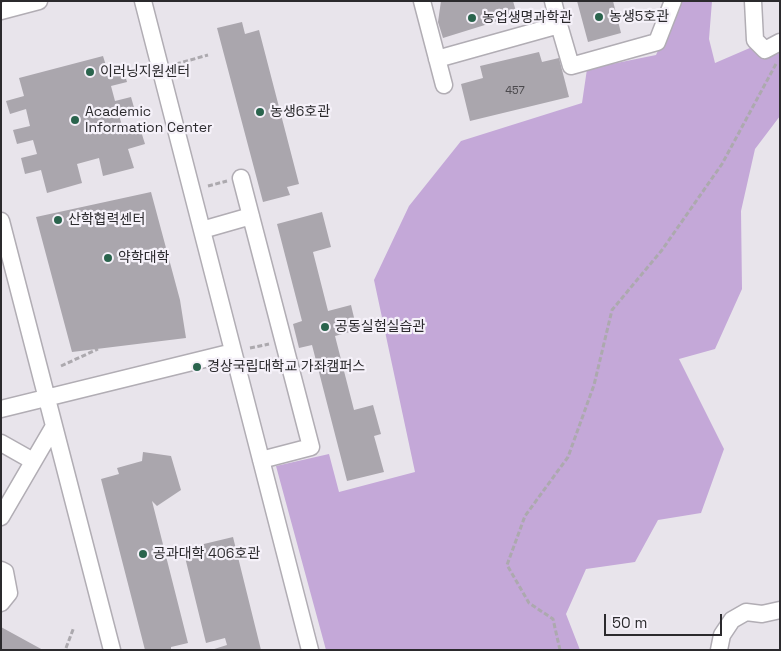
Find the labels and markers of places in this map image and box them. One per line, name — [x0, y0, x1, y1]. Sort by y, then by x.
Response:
place label: 농생5호관 — [609, 9, 669, 25]
place label: 농업생명과학관 — [482, 10, 572, 26]
marker: 농생5호관 — [593, 11, 605, 23]
marker: 농업생명과학관 — [466, 12, 478, 24]
place label: 이러닝지원센터 — [100, 64, 190, 80]
marker: 이러닝지원센터 — [84, 66, 96, 78]
place label: Academic Information Center — [85, 104, 212, 136]
place label: 농생6호관 — [270, 104, 330, 120]
marker: 농생6호관 — [254, 106, 266, 118]
marker: Academic Information Center — [69, 114, 81, 126]
place label: 산학협력센터 — [68, 212, 145, 228]
marker: 산학협력센터 — [52, 214, 64, 226]
place label: 약학대학 — [118, 250, 170, 266]
marker: 약학대학 — [102, 252, 114, 264]
place label: 공동실험실습관 — [335, 319, 425, 335]
marker: 공동실험실습관 — [319, 321, 331, 333]
place label: 경상국립대학교 가좌캠퍼스 — [207, 359, 365, 375]
marker: 경상국립대학교 가좌캠퍼스 — [191, 361, 203, 373]
place label: 공과대학 406호관 — [153, 546, 260, 562]
marker: 공과대학 406호관 — [137, 548, 149, 560]

